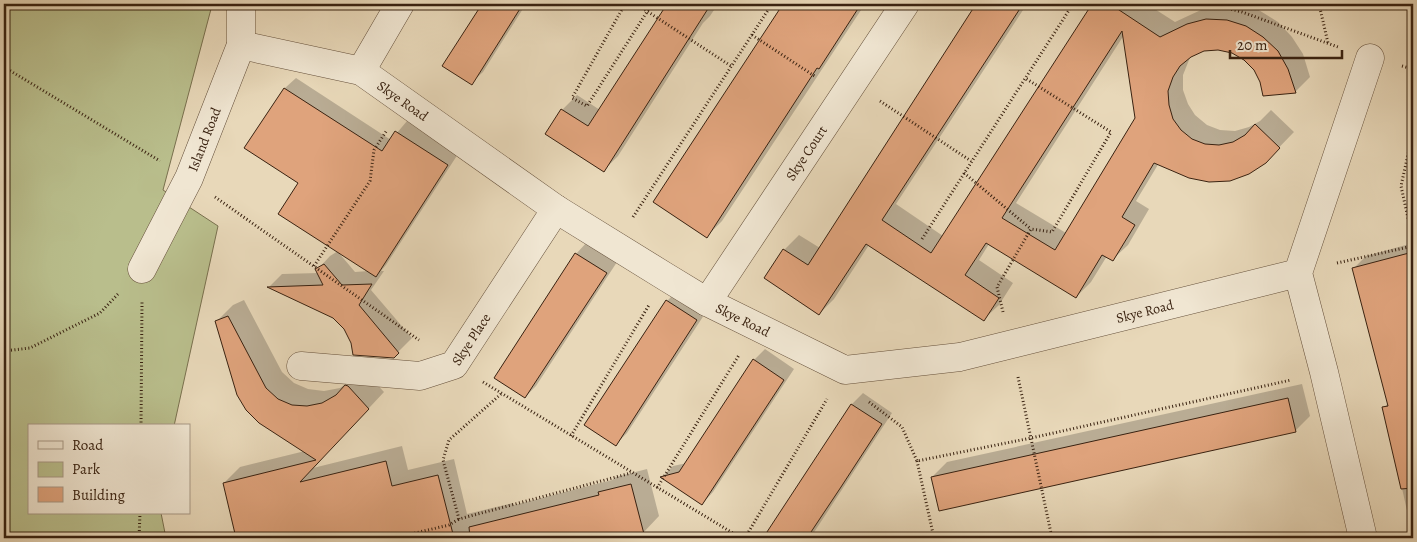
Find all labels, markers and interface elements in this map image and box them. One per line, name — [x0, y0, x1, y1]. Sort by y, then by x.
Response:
scale bar — [1230, 28, 1342, 60]
text: 20 m — [1237, 35, 1268, 55]
street label: Skye Road — [373, 76, 432, 126]
street label: Island Road — [183, 104, 226, 174]
street label: Skye Court — [781, 122, 832, 184]
street label: Skye Road — [1114, 295, 1176, 328]
street label: Skye Road — [712, 299, 774, 342]
street label: Skye Place — [447, 310, 495, 369]
legend — [28, 424, 190, 514]
text: Road — [72, 435, 104, 455]
text: Park — [72, 459, 101, 479]
text: Building — [72, 485, 125, 505]

